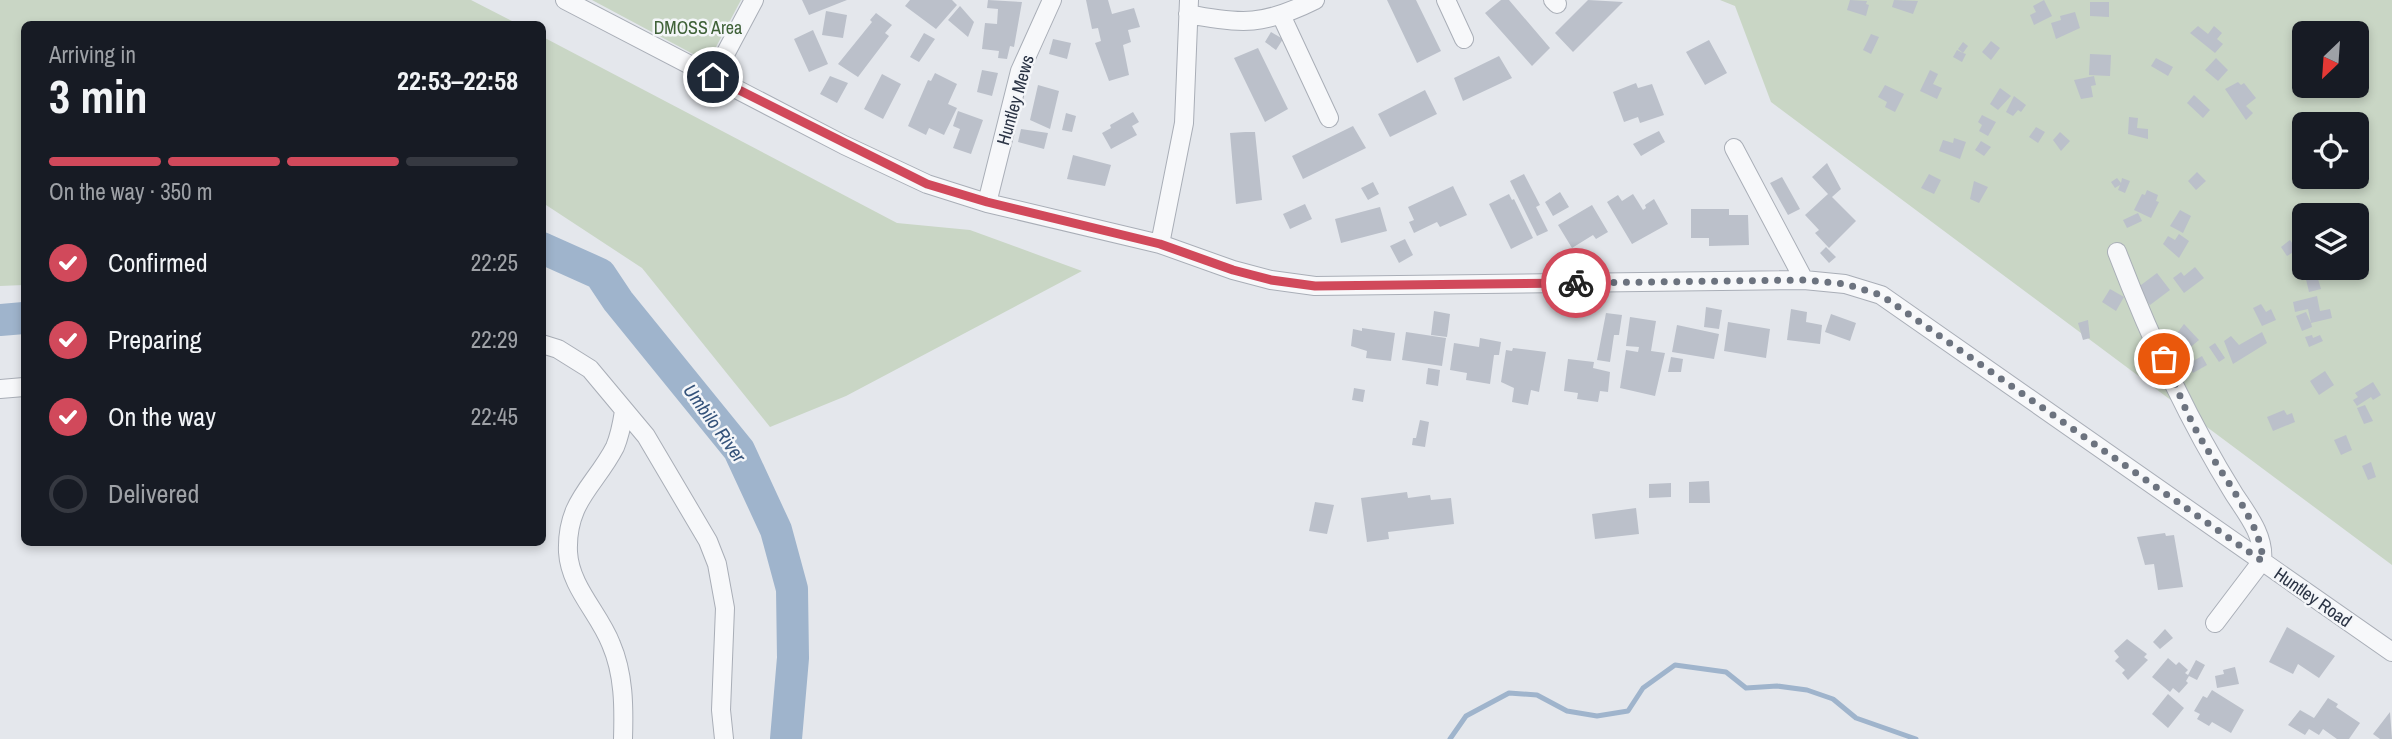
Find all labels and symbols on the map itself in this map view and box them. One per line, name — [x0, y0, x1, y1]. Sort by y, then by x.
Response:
park label: DMOSS Area — [654, 15, 742, 40]
north arrow — [2292, 21, 2370, 98]
pin — [683, 47, 743, 107]
street label: Huntley Mews — [990, 52, 1040, 148]
courier — [1541, 248, 1611, 318]
pin — [2134, 329, 2194, 389]
water label: Umbilo River — [678, 379, 753, 468]
street label: Huntley Road — [2269, 561, 2357, 633]

